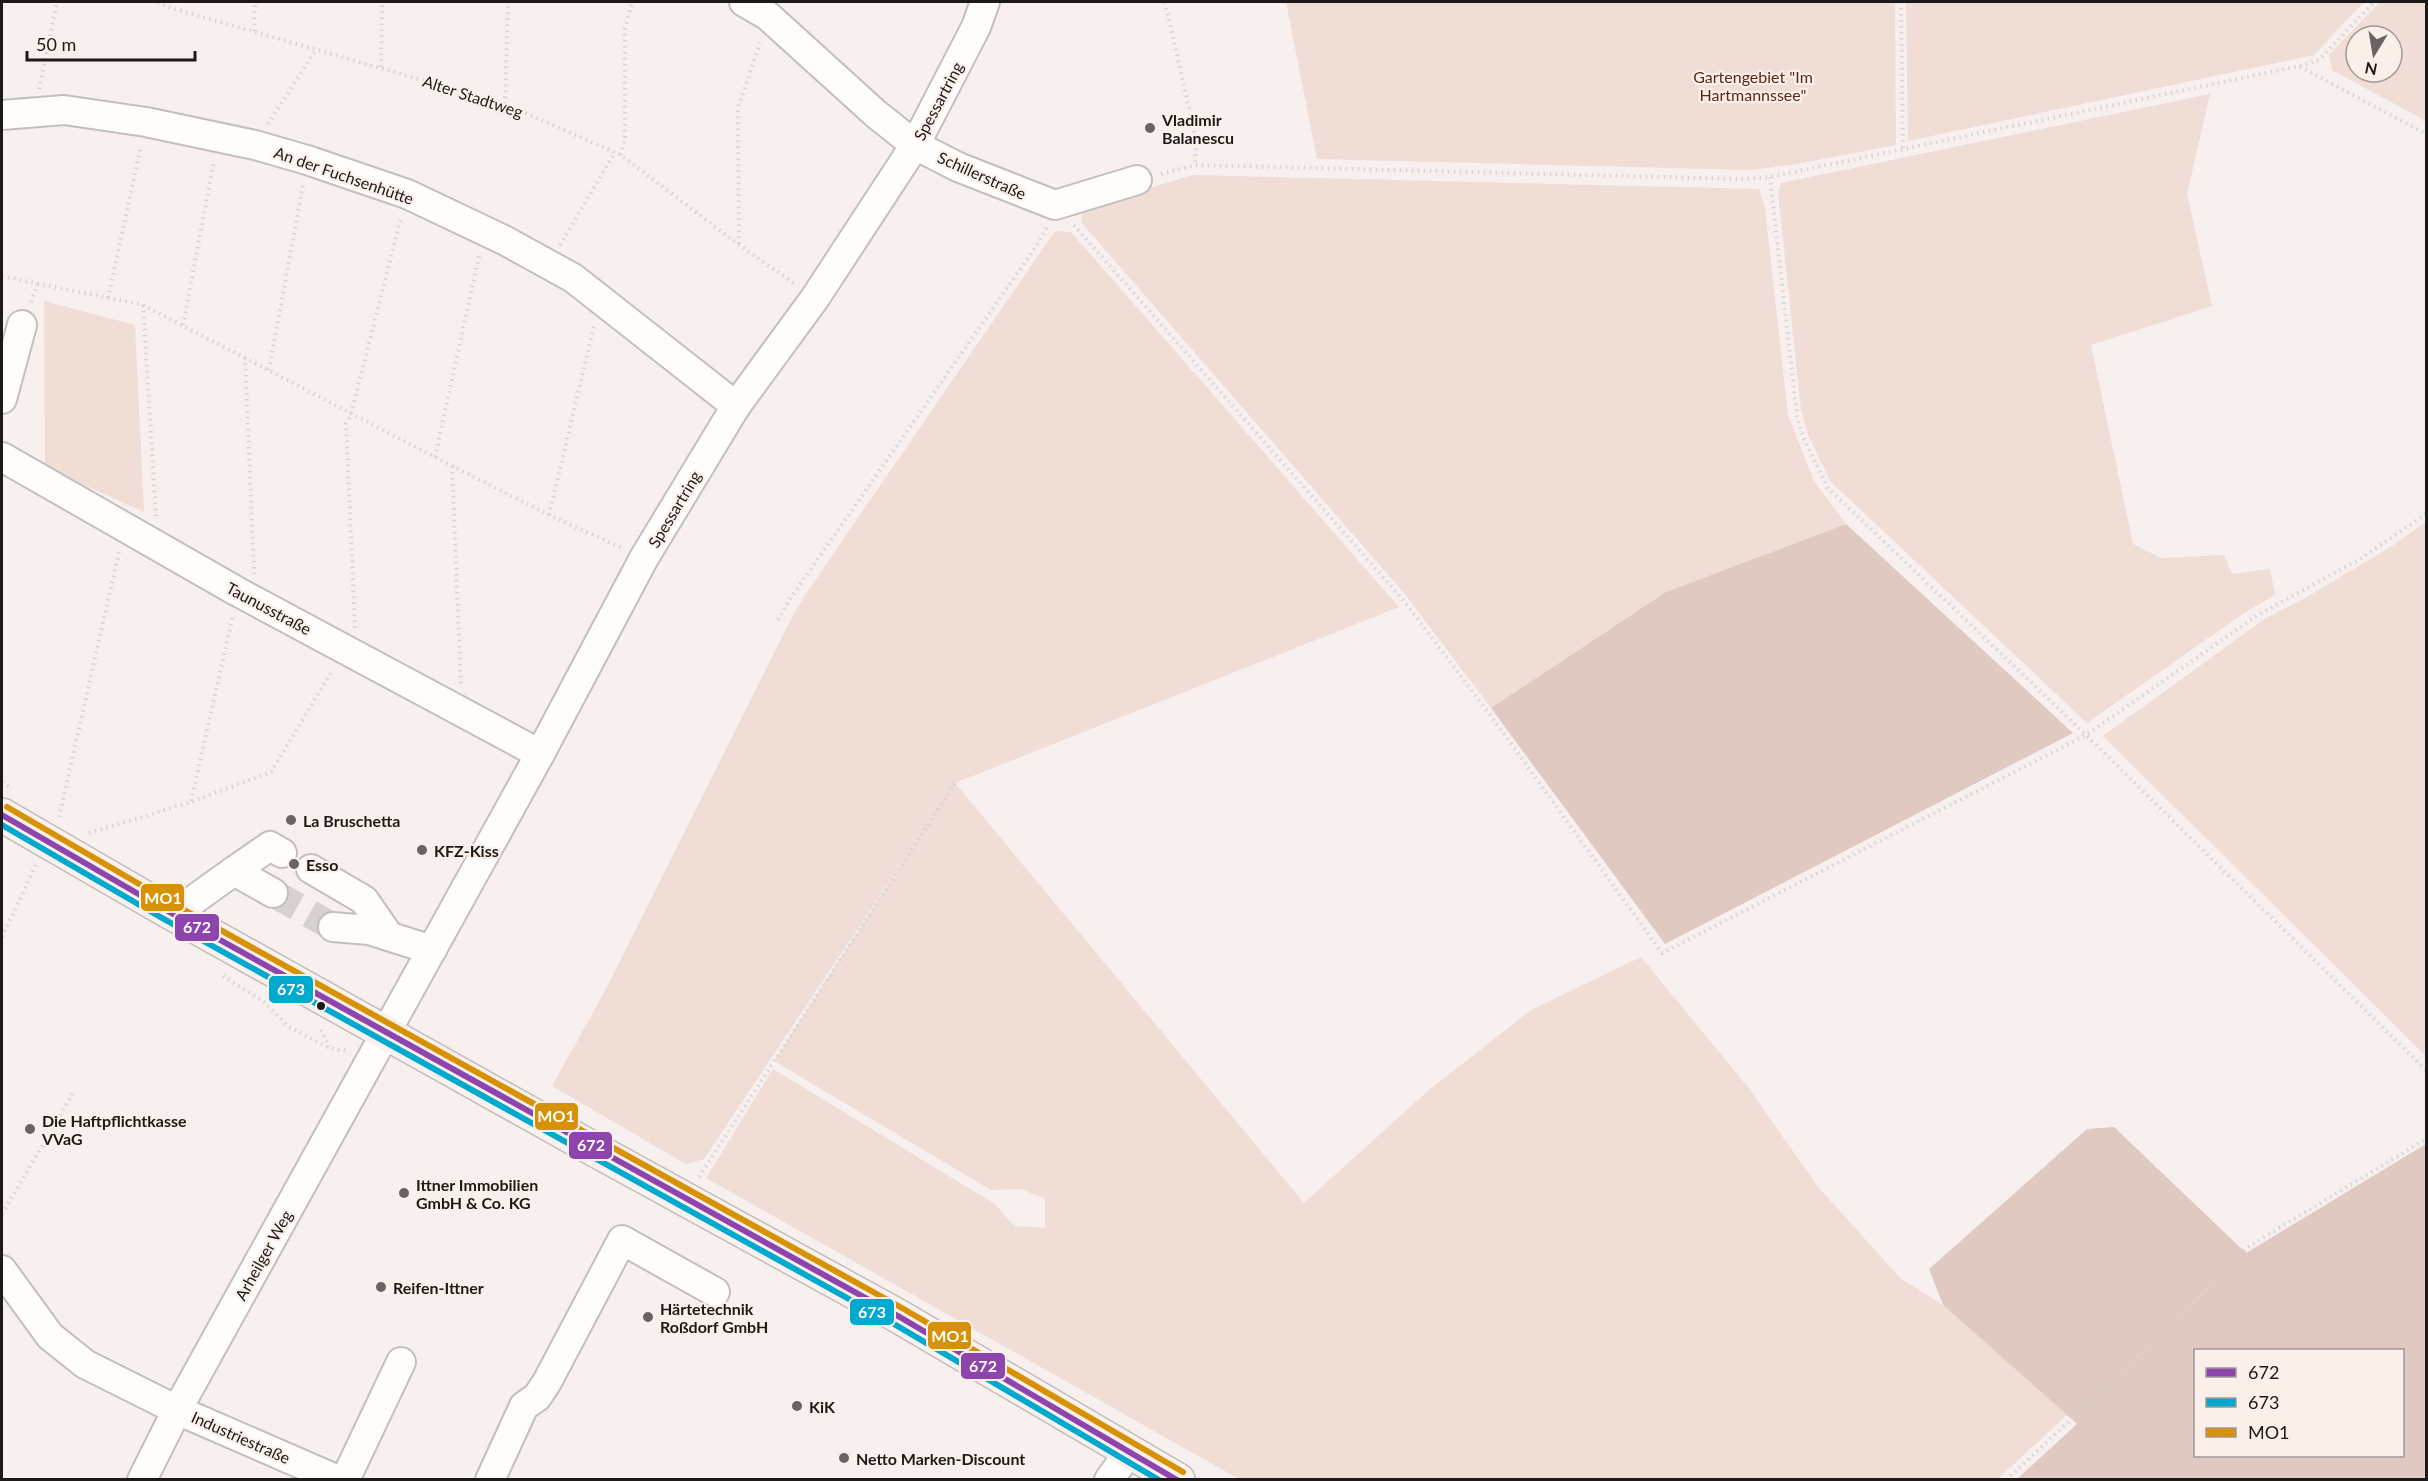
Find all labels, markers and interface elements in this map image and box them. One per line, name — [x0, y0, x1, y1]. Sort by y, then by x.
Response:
scale bar — [27, 24, 195, 62]
north arrow — [2344, 24, 2404, 84]
text: 50 m — [36, 33, 76, 55]
street label: Spessartring — [909, 58, 967, 144]
text: N — [2363, 59, 2379, 80]
park label: Gartengebiet "Im Hartmannssee" — [1693, 67, 1813, 104]
street label: Alter Stadtweg — [420, 71, 526, 121]
place label: Vladimir Balanescu — [1161, 110, 1234, 147]
marker: Vladimir Balanescu — [1143, 121, 1157, 135]
street label: An der Fuchsenhütte — [272, 142, 416, 208]
street label: Schillerstraße — [935, 147, 1029, 203]
street label: Spessartring — [644, 467, 704, 551]
street label: Taunusstraße — [223, 578, 315, 638]
place label: La Bruschetta — [303, 811, 400, 830]
marker: La Bruschetta — [284, 813, 298, 827]
place label: KFZ-Kiss — [434, 841, 499, 860]
marker: KFZ-Kiss — [415, 843, 429, 857]
place label: Esso — [306, 855, 338, 874]
marker: Esso — [287, 857, 301, 871]
line badge: MO1 — [140, 883, 185, 912]
text: MO1 — [144, 888, 182, 907]
line badge: 672 — [174, 913, 220, 942]
text: 672 — [183, 917, 211, 936]
line badge: 673 — [268, 975, 314, 1004]
text: 673 — [277, 979, 305, 998]
unlabelled marker — [315, 1000, 327, 1012]
line badge: MO1 — [534, 1102, 579, 1131]
text: MO1 — [537, 1106, 575, 1125]
place label: Die Haftpflichtkasse VVaG — [41, 1111, 187, 1148]
marker: Die Haftpflichtkasse VVaG — [23, 1122, 37, 1136]
line badge: 672 — [568, 1131, 613, 1160]
text: 672 — [577, 1135, 605, 1154]
place label: Ittner Immobilien GmbH & Co. KG — [416, 1175, 538, 1212]
marker: Ittner Immobilien GmbH & Co. KG — [397, 1186, 411, 1200]
street label: Arheilger Weg — [230, 1207, 296, 1303]
place label: Reifen-Ittner — [393, 1278, 484, 1297]
marker: Reifen-Ittner — [374, 1280, 388, 1294]
line badge: 673 — [849, 1298, 895, 1326]
place label: Härtetechnik Roßdorf GmbH — [660, 1299, 768, 1336]
text: 673 — [858, 1302, 886, 1321]
marker: Härtetechnik Roßdorf GmbH — [641, 1310, 655, 1324]
line badge: MO1 — [927, 1321, 972, 1350]
text: MO1 — [931, 1326, 969, 1345]
legend — [2194, 1349, 2404, 1457]
line badge: 672 — [960, 1352, 1006, 1380]
text: 672 — [969, 1356, 997, 1375]
text: 672 — [2248, 1361, 2279, 1383]
text: 673 — [2248, 1391, 2279, 1413]
place label: KiK — [809, 1397, 836, 1416]
marker: KiK — [790, 1399, 804, 1413]
street label: Industriestraße — [189, 1407, 293, 1467]
text: MO1 — [2248, 1421, 2290, 1443]
place label: Netto Marken-Discount — [856, 1449, 1025, 1468]
marker: Netto Marken-Discount — [837, 1451, 851, 1465]

